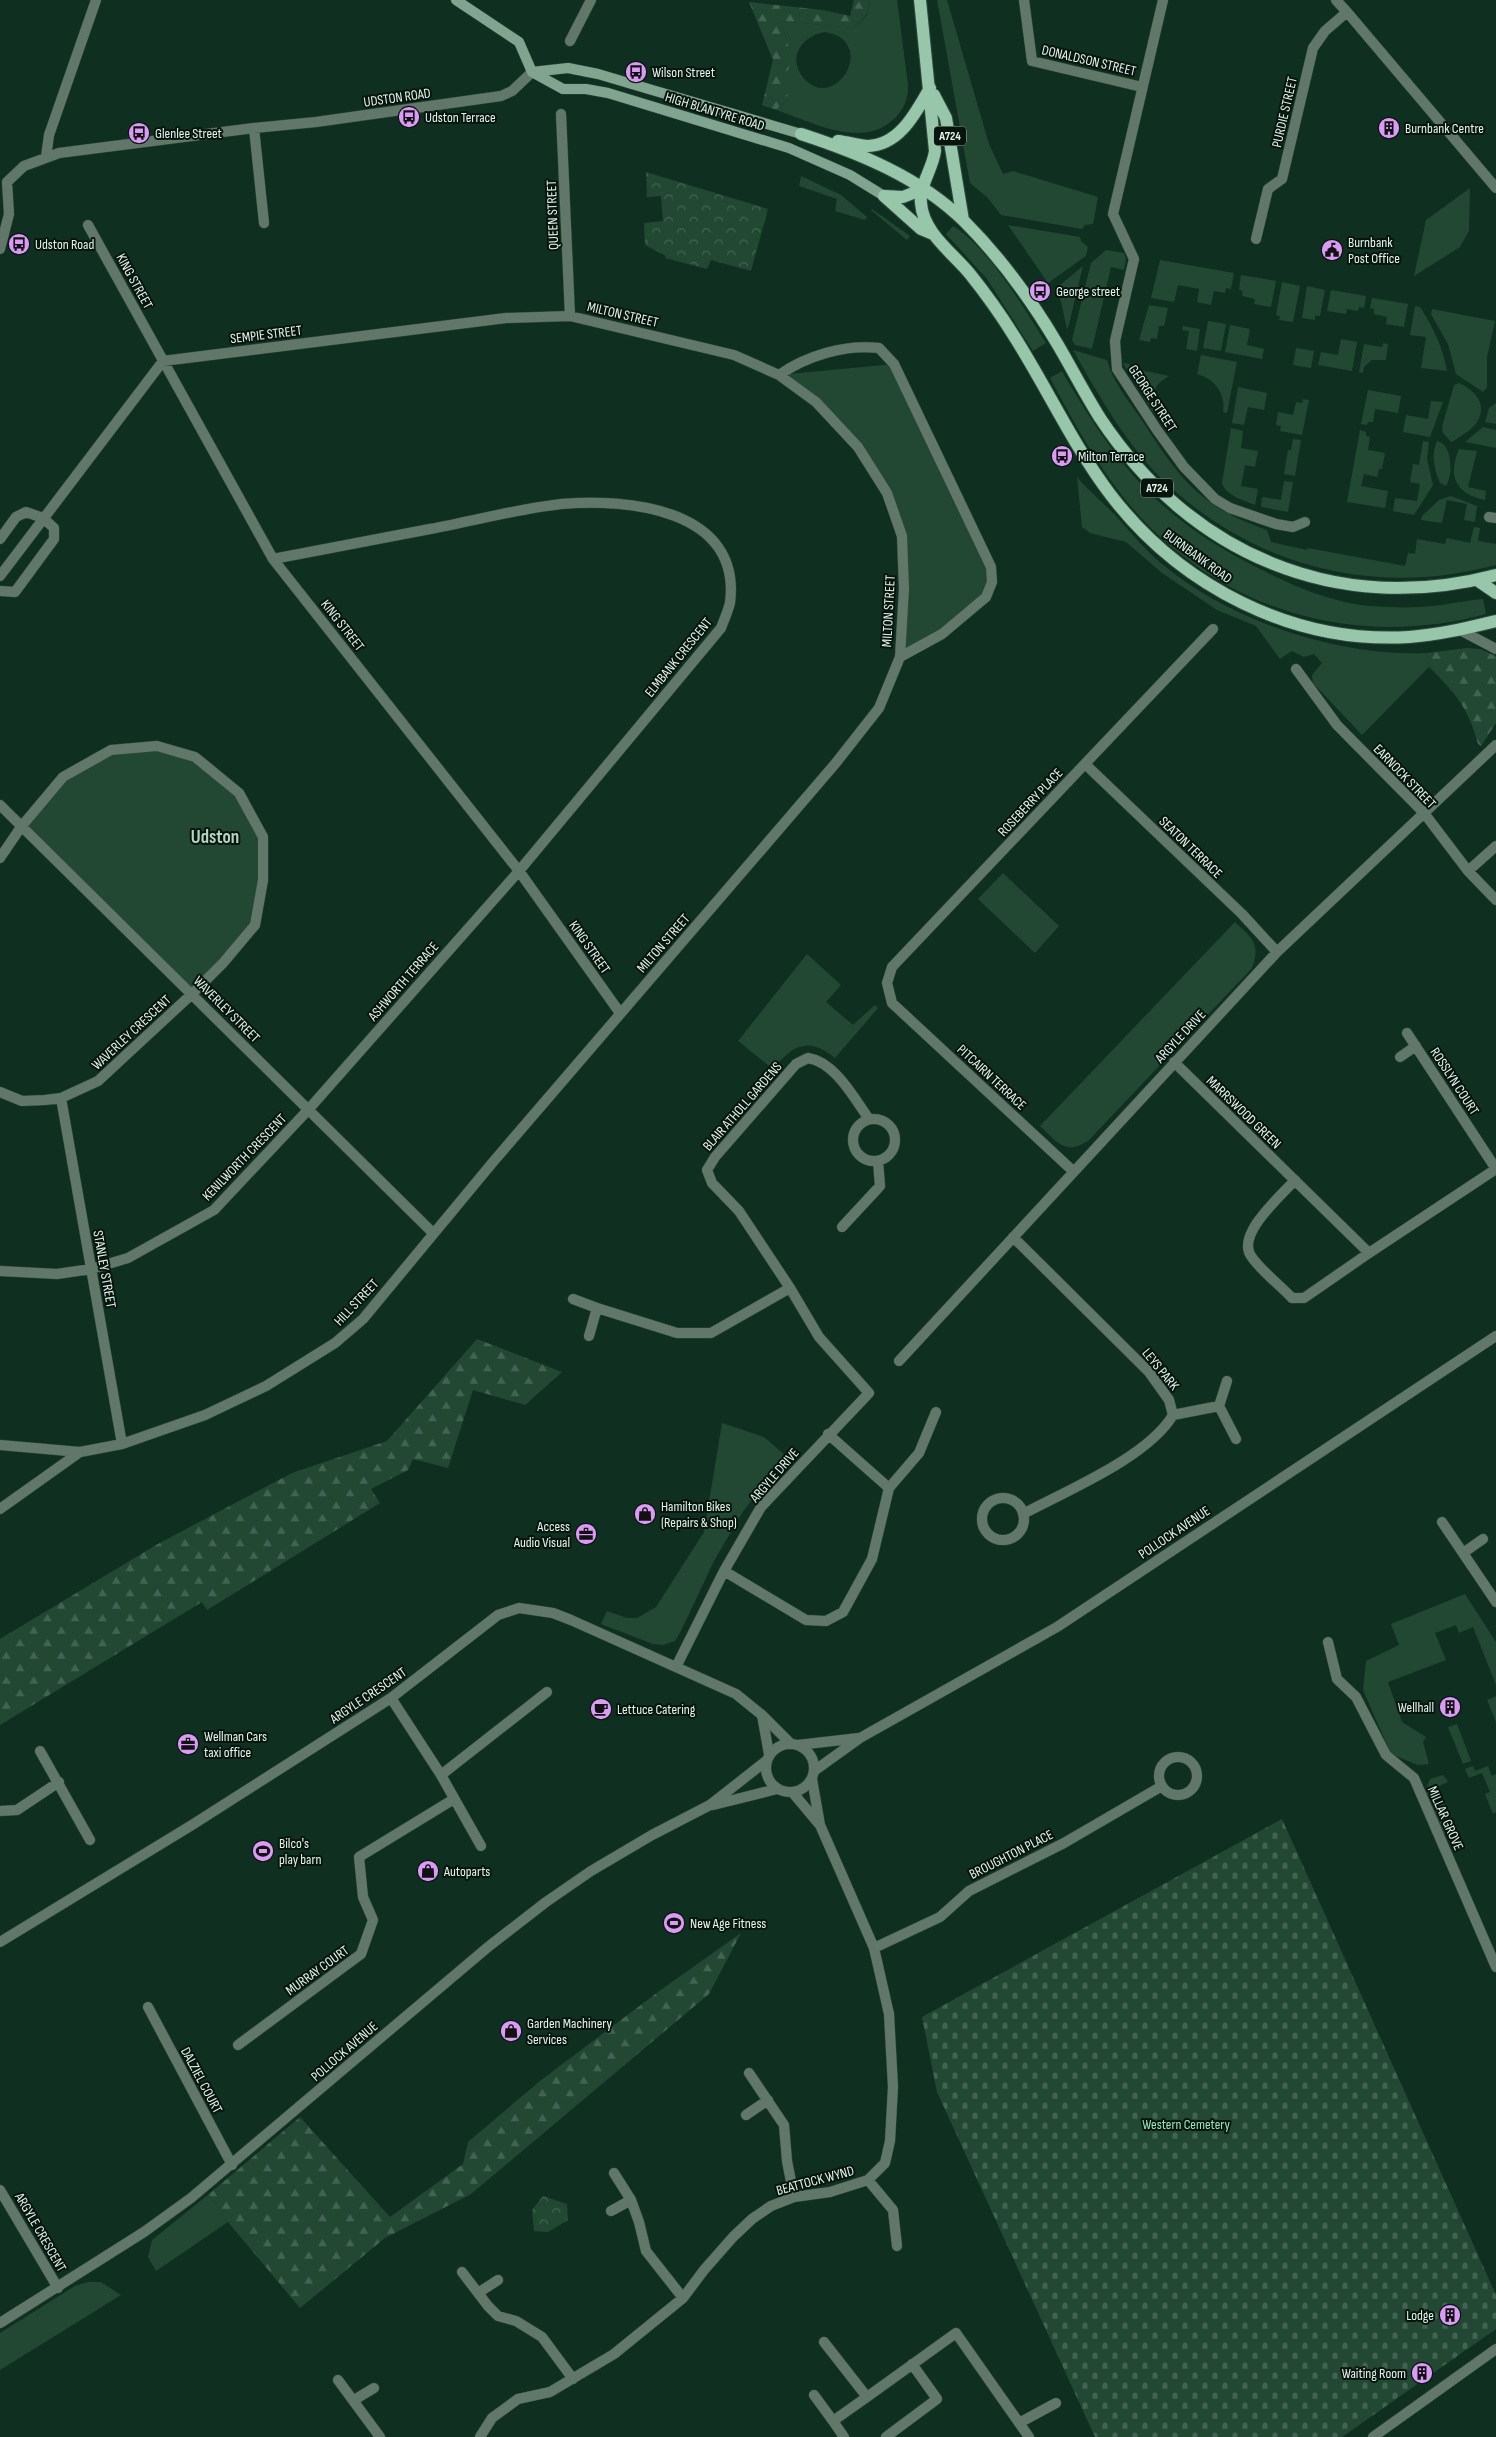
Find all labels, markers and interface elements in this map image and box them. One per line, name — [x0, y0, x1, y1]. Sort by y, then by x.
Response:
street label: DONALDSON STREET — [1040, 41, 1138, 80]
bus stop icon: Wilson Street — [624, 60, 648, 84]
place label: Wilson Street — [652, 64, 715, 81]
street label: PURDIE STREET — [1268, 75, 1301, 149]
street label: UDSTON ROAD — [363, 84, 432, 111]
street label: HIGH BLANTYRE ROAD — [663, 88, 767, 135]
bus stop icon: Udston Terrace — [397, 105, 421, 129]
place label: Udston Terrace — [425, 109, 496, 126]
building icon: Burnbank Centre — [1377, 116, 1401, 140]
place label: Burnbank Centre — [1405, 120, 1484, 137]
bus stop icon: Glenlee Street — [127, 121, 151, 145]
place label: Glenlee Street — [155, 125, 222, 142]
road number: A724 — [934, 126, 966, 146]
street label: QUEEN STREET — [543, 179, 562, 250]
bus stop icon: Udston Road — [7, 232, 31, 256]
place label: Burnbank Post Office — [1348, 234, 1400, 267]
place label: Udston Road — [35, 236, 94, 253]
public building icon: Burnbank Post Office — [1320, 238, 1344, 262]
street label: KING STREET — [112, 251, 157, 312]
bus stop icon: George street — [1028, 279, 1052, 303]
place label: George street — [1056, 283, 1120, 300]
street label: MILTON STREET — [586, 298, 660, 331]
street label: SEMPIE STREET — [229, 322, 303, 347]
street label: GEORGE STREET — [1125, 362, 1181, 435]
bus stop icon: Milton Terrace — [1050, 444, 1074, 468]
place label: Milton Terrace — [1078, 448, 1144, 465]
road number: A724 — [1141, 478, 1173, 498]
street label: BURNBANK ROAD — [1160, 526, 1235, 587]
street label: MILTON STREET — [878, 574, 899, 648]
street label: KING STREET — [317, 596, 368, 655]
street label: ELMBANK CRESCENT — [641, 614, 716, 701]
street label: EARNOCK STREET — [1370, 741, 1440, 812]
street label: ROSEBERRY PLACE — [994, 764, 1067, 840]
street label: SEATON TERRACE — [1155, 813, 1226, 882]
district label: Udston — [191, 826, 239, 849]
street label: MILTON STREET — [633, 910, 694, 976]
street label: KING STREET — [565, 918, 614, 977]
street label: ASHWORTH TERRACE — [364, 938, 442, 1025]
street label: WAVERLEY STREET — [190, 973, 264, 1046]
street label: WAVERLEY CRESCENT — [88, 991, 175, 1073]
street label: ARGYLE DRIVE — [1151, 1006, 1209, 1067]
street label: PITCAIRN TERRACE — [954, 1041, 1030, 1114]
street label: ROSSLYN COURT — [1426, 1044, 1483, 1118]
street label: BLAIR ATHOLL GARDENS — [699, 1058, 786, 1154]
street label: MARRSWOOD GREEN — [1203, 1072, 1285, 1152]
street label: KENILWORTH CRESCENT — [199, 1110, 290, 1204]
street label: STANLEY STREET — [89, 1229, 120, 1309]
street label: HILL STREET — [330, 1275, 383, 1329]
street label: LEYS PARK — [1138, 1345, 1183, 1394]
street label: ARGYLE DRIVE — [746, 1445, 803, 1507]
place label: Hamilton Bikes (Repairs & Shop) — [661, 1498, 737, 1531]
shop icon: Hamilton Bikes (Repairs & Shop) — [633, 1502, 657, 1526]
street label: POLLOCK AVENUE — [1135, 1502, 1214, 1563]
place label: Access Audio Visual — [513, 1518, 570, 1551]
office icon: Access Audio Visual — [574, 1522, 598, 1546]
street label: ARGYLE CRESCENT — [326, 1663, 410, 1728]
building icon: Wellhall — [1438, 1695, 1462, 1719]
cafe icon: Lettuce Catering — [589, 1697, 613, 1721]
place label: Wellhall — [1398, 1699, 1434, 1716]
place label: Lettuce Catering — [617, 1701, 696, 1718]
place label: Wellman Cars taxi office — [204, 1728, 267, 1761]
office icon: Wellman Cars taxi office — [176, 1732, 200, 1756]
street label: MILLAR GROVE — [1424, 1783, 1467, 1853]
street label: BROUGHTON PLACE — [966, 1826, 1056, 1883]
place label: Bilco's play barn — [279, 1835, 322, 1868]
sports icon: Bilco's play barn — [251, 1839, 275, 1863]
shop icon: Autoparts — [416, 1859, 440, 1883]
place label: Autoparts — [443, 1863, 490, 1880]
sports icon: New Age Fitness — [662, 1911, 686, 1935]
place label: New Age Fitness — [690, 1915, 766, 1932]
street label: MURRAY COURT — [282, 1942, 352, 1999]
place label: Garden Machinery Services — [527, 2015, 612, 2048]
street label: POLLOCK AVENUE — [308, 2018, 381, 2085]
shop icon: Garden Machinery Services — [499, 2019, 523, 2043]
street label: DALZIEL COURT — [177, 2044, 226, 2116]
park label: Western Cemetery — [1142, 2116, 1230, 2133]
street label: BEATTOCK WYND — [774, 2162, 856, 2199]
street label: ARGYLE CRESCENT — [11, 2189, 70, 2275]
building icon: Lodge — [1438, 2303, 1462, 2327]
place label: Lodge — [1406, 2307, 1434, 2324]
building icon: Waiting Room — [1410, 2361, 1434, 2385]
place label: Waiting Room — [1342, 2365, 1406, 2382]

